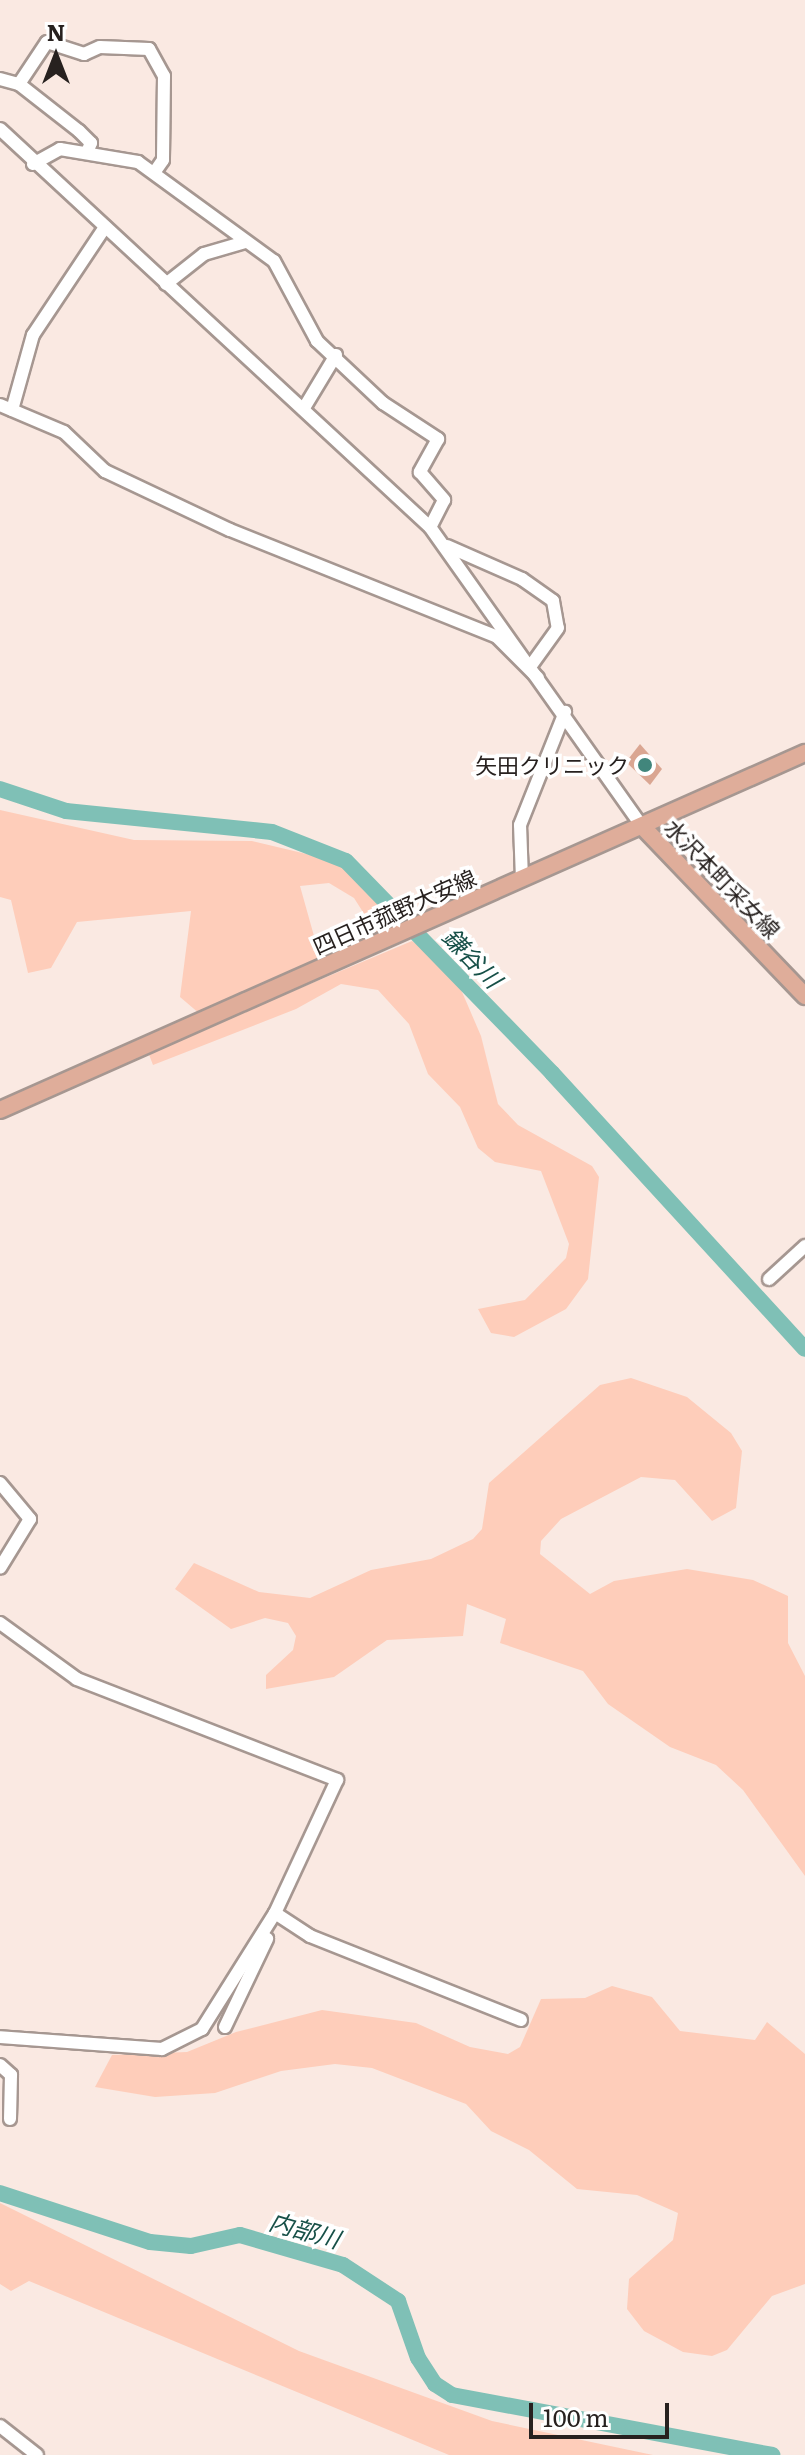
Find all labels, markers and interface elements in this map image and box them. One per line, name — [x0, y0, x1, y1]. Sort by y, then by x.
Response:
text: N — [47, 15, 65, 48]
north arrow — [16, 16, 96, 96]
place label: 矢田クリニック — [475, 752, 629, 778]
marker: 矢田クリニック — [636, 756, 654, 774]
street label: 水沢本町采女線 — [660, 813, 786, 943]
street label: 四日市菰野大安線 — [308, 863, 480, 959]
water label: 鎌谷川 — [438, 921, 508, 993]
water label: 内部川 — [266, 2205, 344, 2253]
scale bar — [533, 2387, 673, 2437]
text: 100 m — [543, 2399, 609, 2434]

